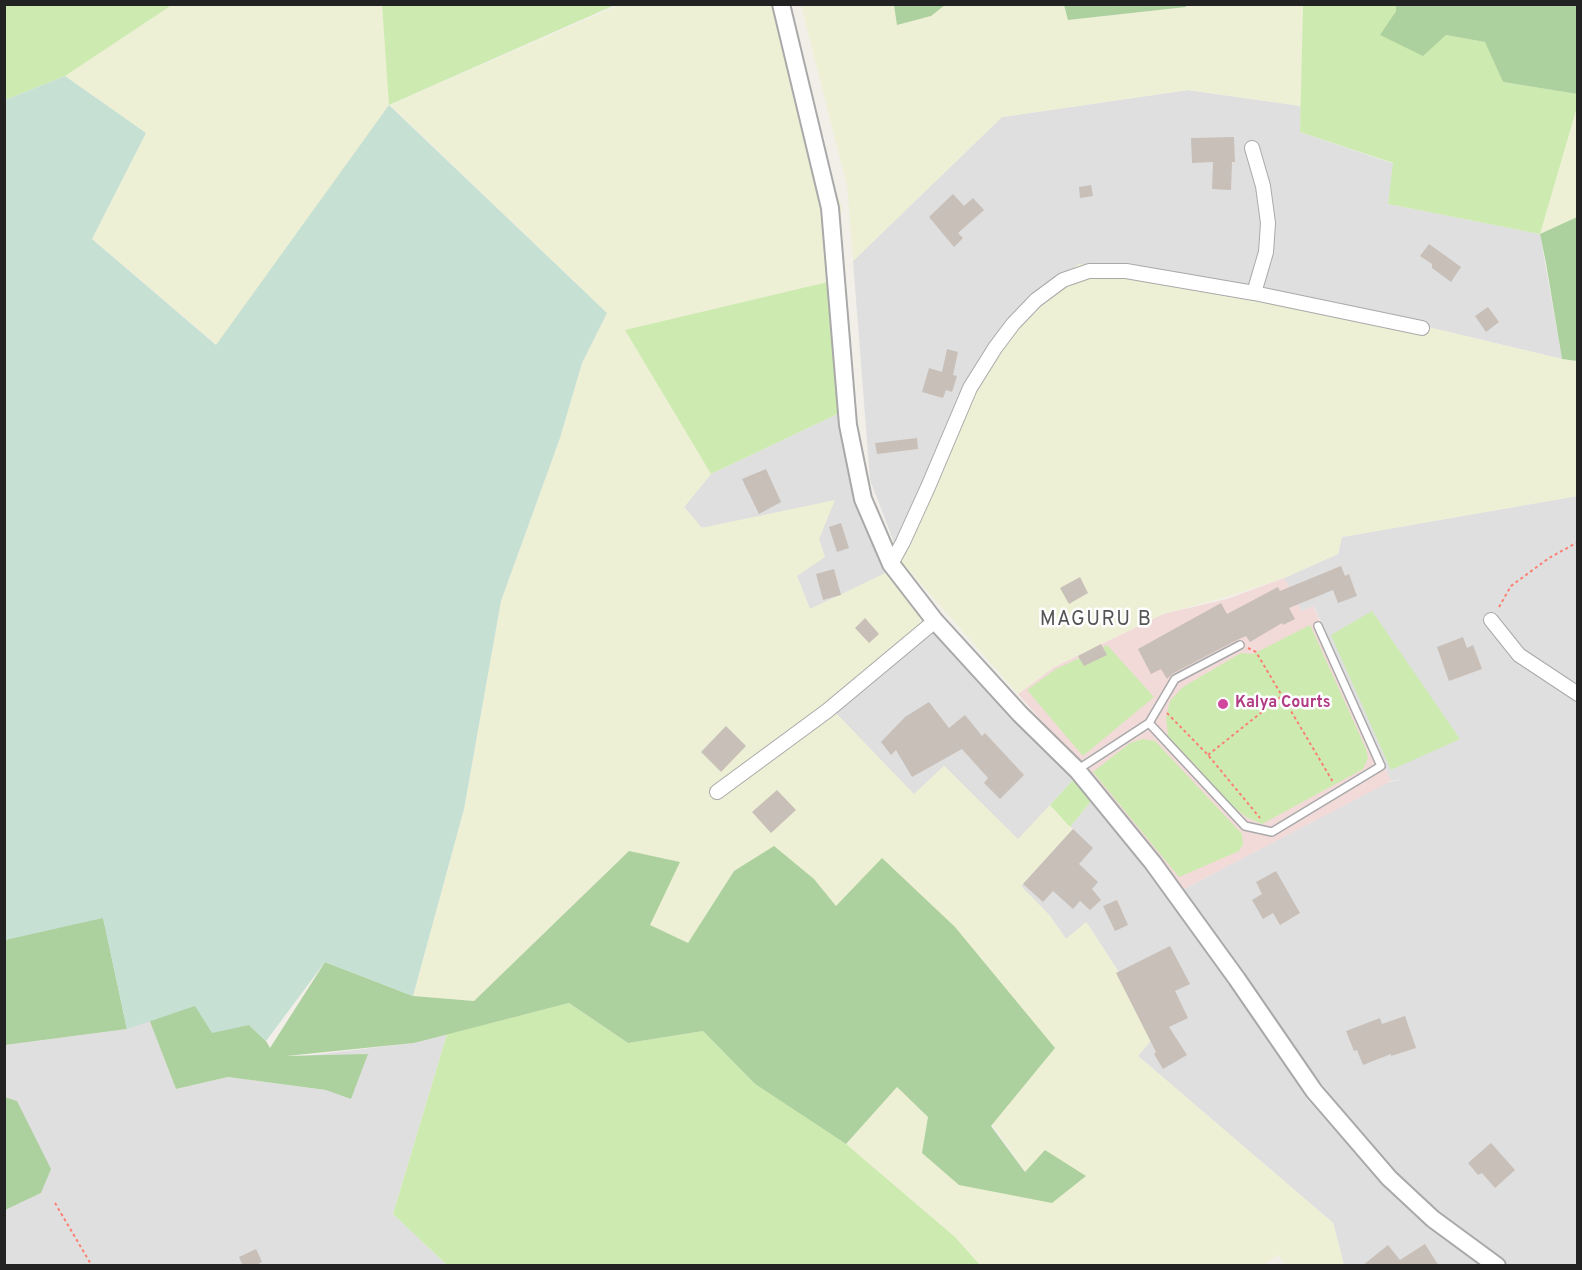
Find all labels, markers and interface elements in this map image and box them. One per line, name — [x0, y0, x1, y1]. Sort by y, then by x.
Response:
district label: MAGURU B — [1040, 609, 1152, 633]
place label: Kalya Courts — [1235, 694, 1331, 714]
marker: Kalya Courts — [1216, 697, 1230, 711]

